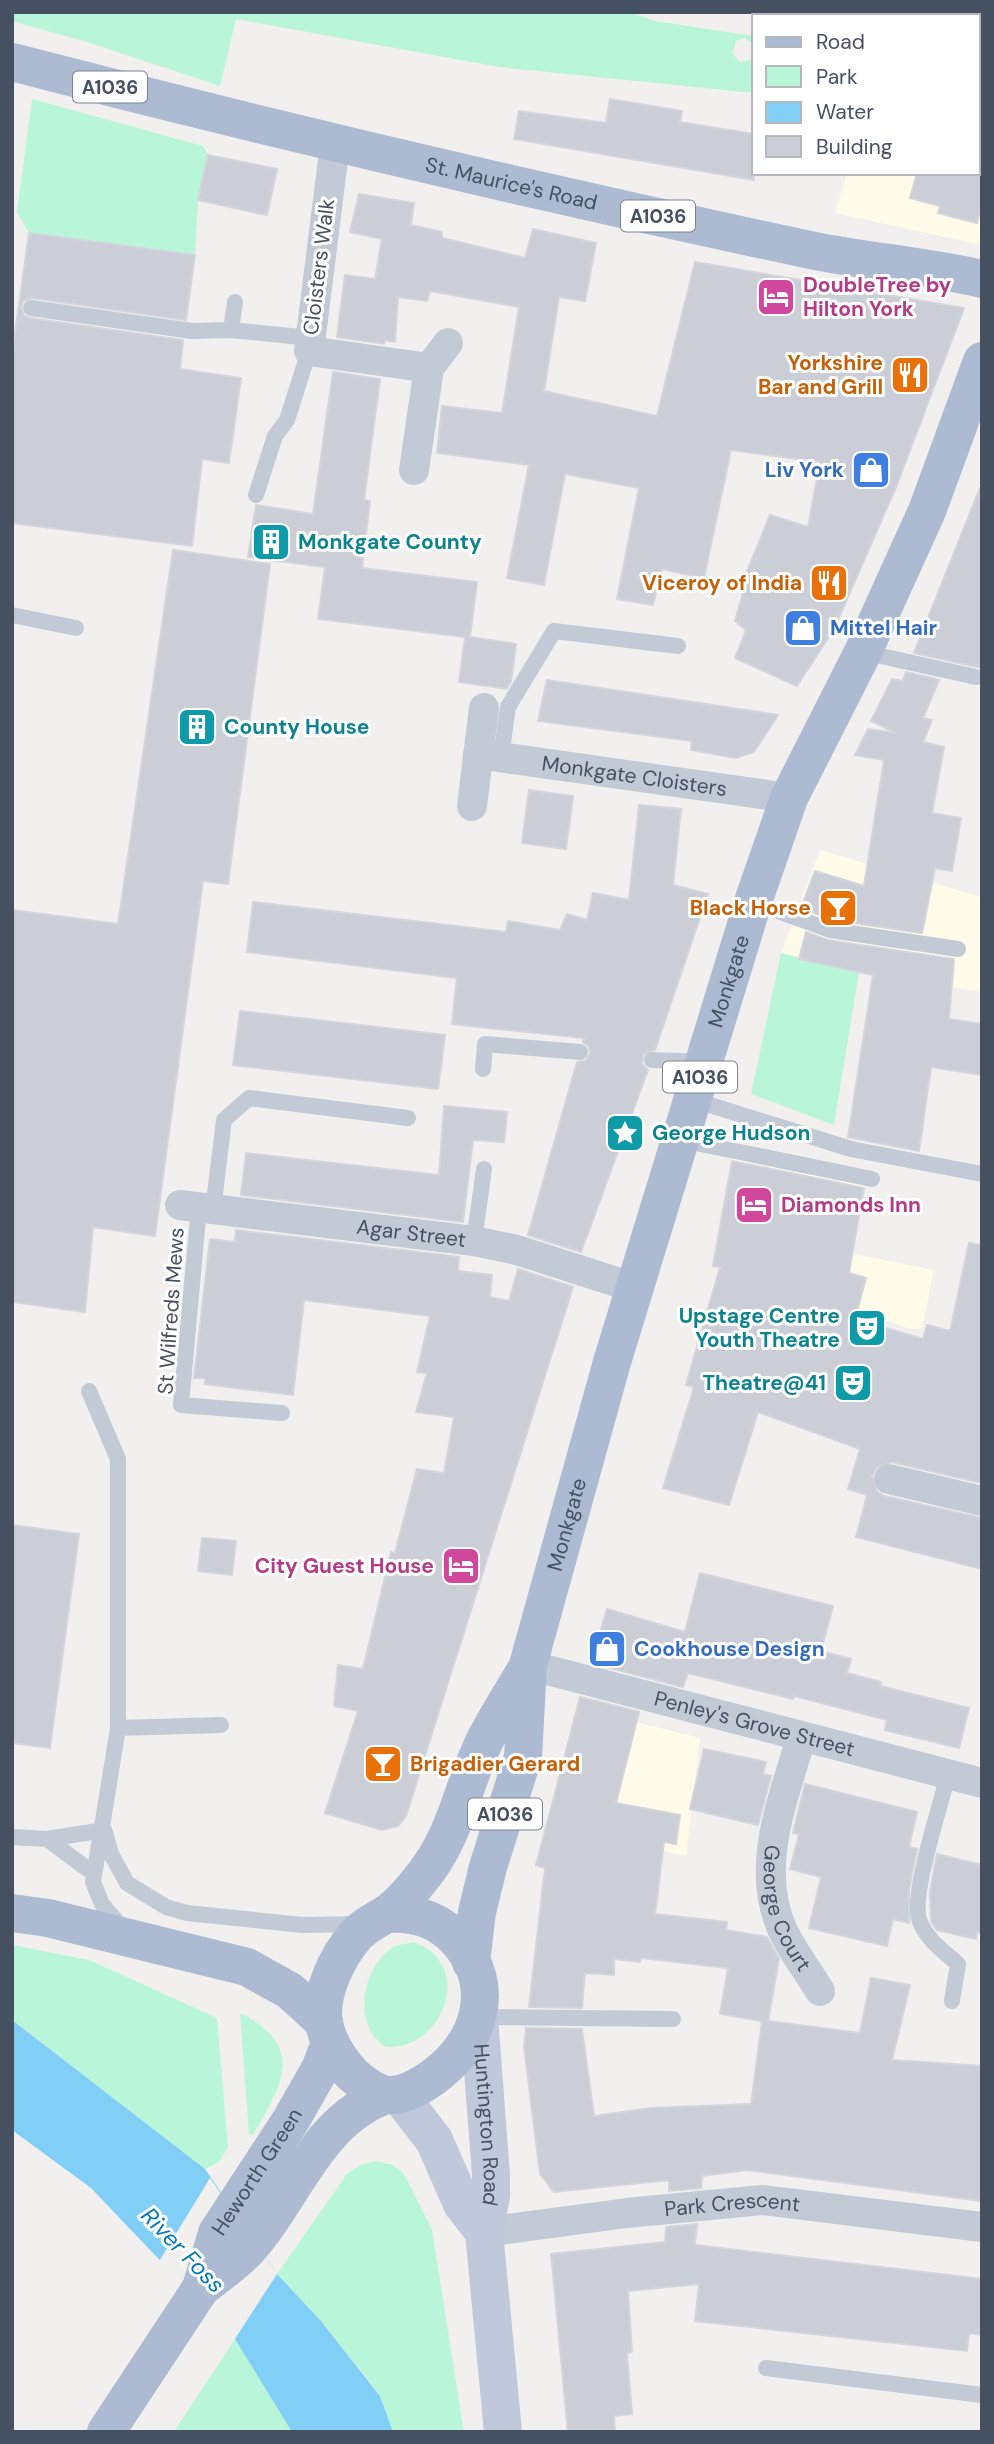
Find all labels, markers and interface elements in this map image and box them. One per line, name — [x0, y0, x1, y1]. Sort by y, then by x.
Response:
legend — [752, 14, 980, 175]
text: Road — [816, 28, 865, 56]
text: Park — [816, 63, 858, 91]
road number: A1036 — [73, 72, 147, 102]
text: Water — [816, 98, 874, 126]
text: Building — [816, 133, 893, 161]
street label: St. Maurice's Road — [423, 151, 600, 217]
street label: Cloisters Walk — [297, 197, 341, 337]
road number: A1036 — [621, 200, 695, 232]
place label: DoubleTree by Hilton York — [803, 271, 952, 323]
hotel icon: DoubleTree by Hilton York — [755, 276, 797, 318]
place label: Yorkshire Bar and Grill — [758, 349, 883, 401]
restaurant icon: Yorkshire Bar and Grill — [889, 354, 931, 396]
shop icon: Liv York — [850, 449, 892, 491]
place label: Liv York — [765, 456, 844, 484]
building icon: Monkgate County — [250, 521, 292, 563]
place label: Monkgate County — [298, 528, 482, 556]
restaurant icon: Viceroy of India — [808, 562, 850, 604]
place label: Viceroy of India — [642, 569, 802, 597]
shop icon: Mittel Hair — [782, 607, 824, 649]
place label: Mittel Hair — [830, 614, 938, 642]
building icon: County House — [176, 706, 218, 748]
place label: County House — [224, 713, 369, 741]
street label: Monkgate Cloisters — [540, 749, 729, 803]
bar icon: Black Horse — [817, 887, 859, 929]
place label: Black Horse — [690, 894, 811, 922]
street label: Monkgate — [701, 931, 756, 1031]
road number: A1036 — [663, 1062, 737, 1092]
place icon: George Hudson — [604, 1112, 646, 1154]
place label: George Hudson — [652, 1119, 810, 1147]
hotel icon: Diamonds Inn — [733, 1184, 775, 1226]
place label: Diamonds Inn — [781, 1191, 921, 1219]
street label: Agar Street — [355, 1213, 468, 1254]
street label: St Wilfreds Mews — [151, 1226, 191, 1396]
place label: Upstage Centre Youth Theatre — [679, 1302, 840, 1354]
theatre icon: Upstage Centre Youth Theatre — [846, 1307, 888, 1349]
theatre icon: Theatre@41 — [832, 1362, 874, 1404]
place label: Theatre@41 — [702, 1369, 826, 1397]
street label: Monkgate — [541, 1475, 593, 1574]
hotel icon: City Guest House — [440, 1545, 482, 1587]
place label: City Guest House — [255, 1552, 434, 1580]
shop icon: Cookhouse Design — [586, 1628, 628, 1670]
place label: Cookhouse Design — [634, 1635, 825, 1663]
street label: Penley's Grove Street — [651, 1684, 858, 1763]
bar icon: Brigadier Gerard — [362, 1743, 404, 1785]
place label: Brigadier Gerard — [410, 1750, 580, 1778]
road number: A1036 — [468, 1798, 542, 1830]
street label: George Court — [757, 1844, 818, 1977]
street label: Huntington Road — [467, 2043, 505, 2208]
street label: Heworth Green — [205, 2103, 309, 2241]
street label: Park Crescent — [663, 2185, 802, 2223]
water label: River Foss — [135, 2201, 231, 2299]

